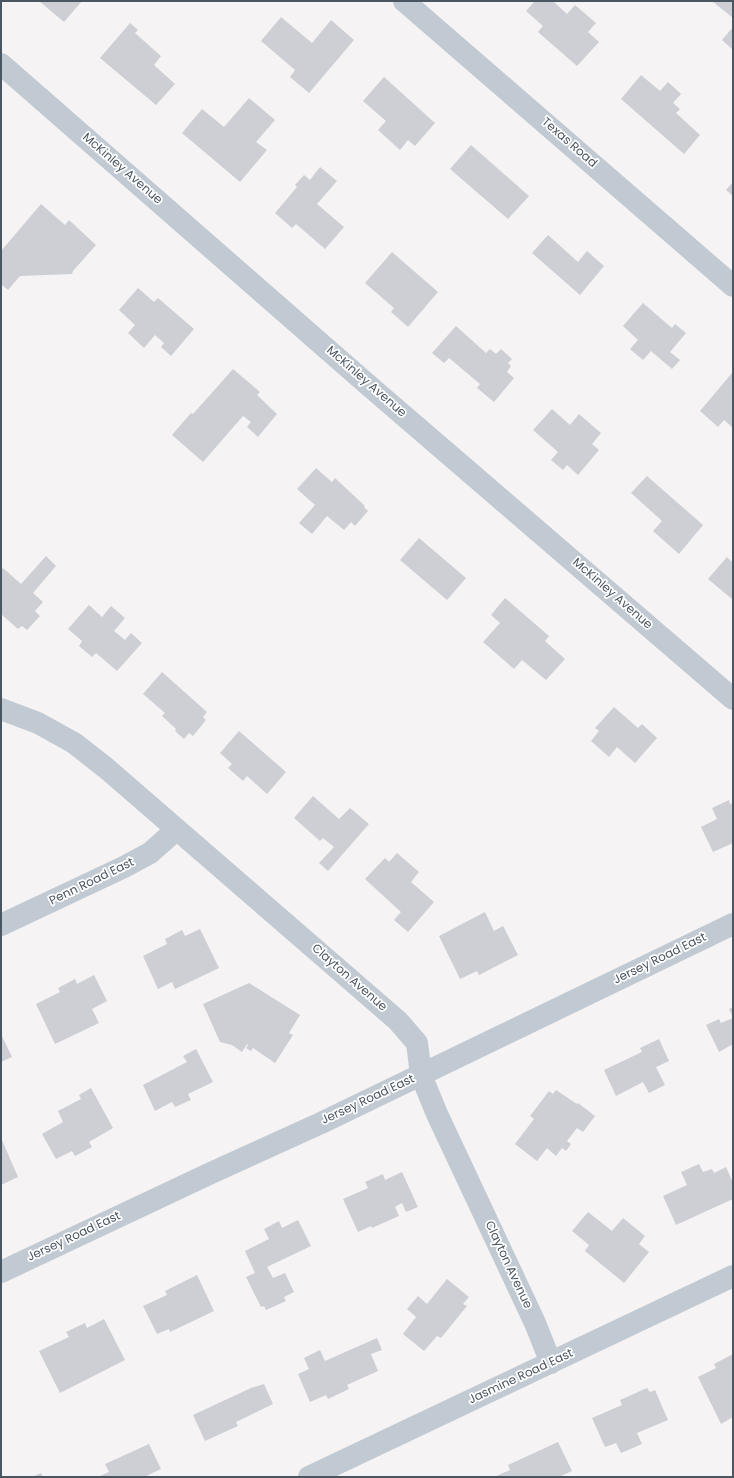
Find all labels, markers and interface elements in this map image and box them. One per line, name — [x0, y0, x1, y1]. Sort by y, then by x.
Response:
street label: Texas Road — [538, 115, 600, 171]
street label: McKinley Avenue — [79, 130, 165, 208]
street label: McKinley Avenue — [323, 343, 409, 421]
street label: McKinley Avenue — [569, 555, 655, 633]
street label: Penn Road East — [47, 855, 137, 909]
street label: Jersey Road East — [611, 930, 709, 988]
street label: Clayton Avenue — [308, 941, 390, 1015]
street label: Jersey Road East — [319, 1072, 417, 1128]
street label: Jersey Road East — [25, 1209, 123, 1265]
street label: Clayton Avenue — [481, 1219, 535, 1311]
street label: Jasmine Road East — [466, 1346, 576, 1408]

